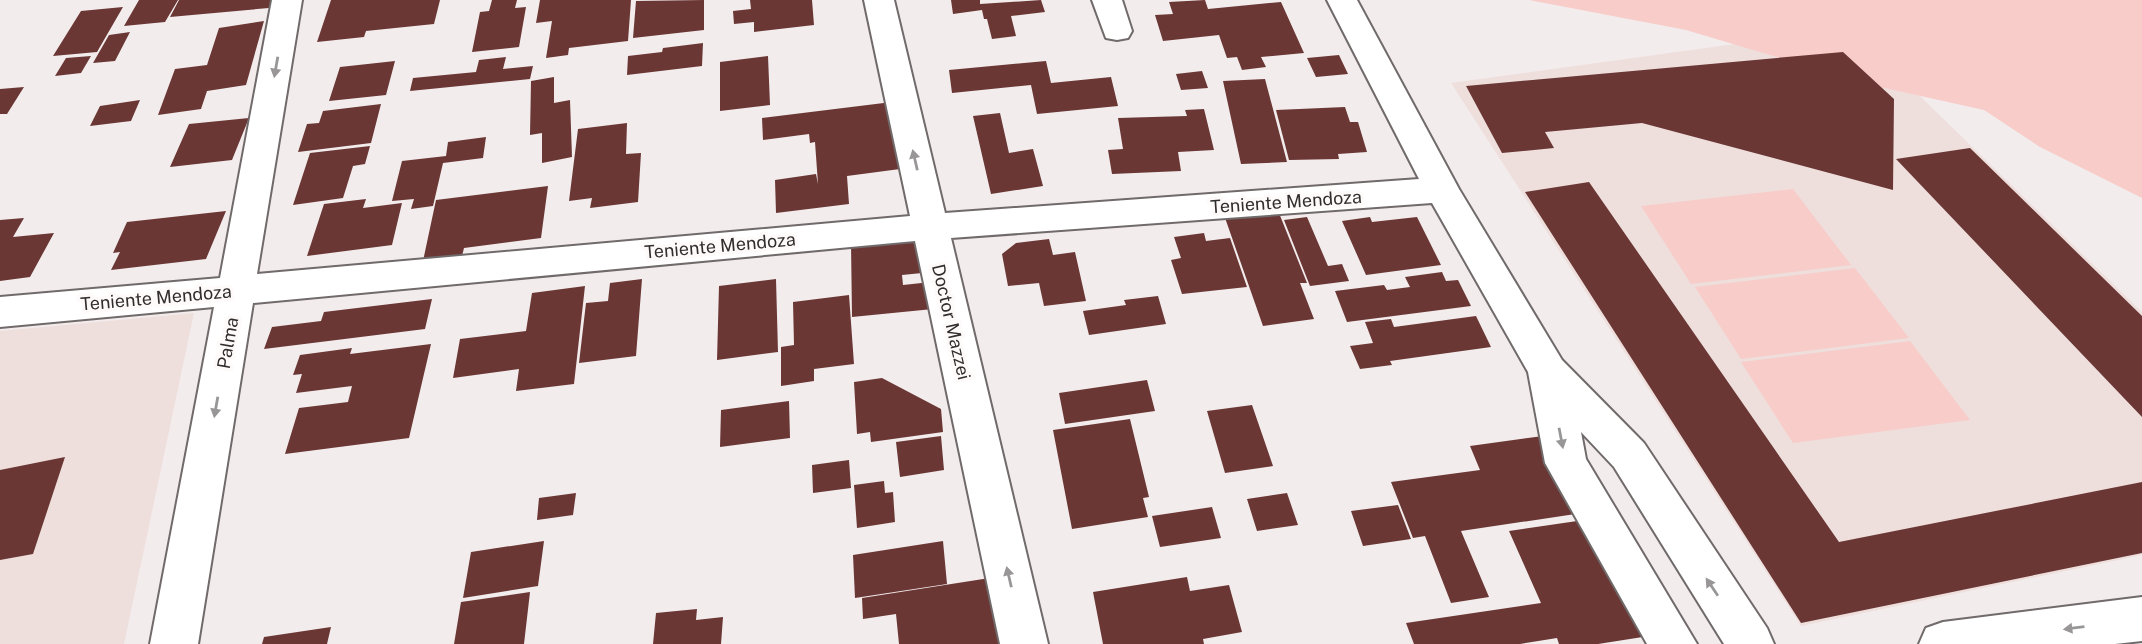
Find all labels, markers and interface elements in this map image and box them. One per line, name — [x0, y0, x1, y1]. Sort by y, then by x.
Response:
one-way arrow — [270, 56, 281, 78]
one-way arrow — [909, 149, 920, 171]
street label: Teniente Mendoza — [1210, 186, 1362, 217]
street label: Teniente Mendoza — [643, 228, 796, 263]
street label: Doctor Mazzei — [928, 262, 975, 382]
street label: Teniente Mendoza — [79, 280, 232, 315]
street label: Palma — [213, 315, 242, 370]
one-way arrow — [211, 396, 222, 418]
one-way arrow — [1555, 427, 1566, 449]
one-way arrow — [1004, 566, 1015, 588]
one-way arrow — [1705, 578, 1719, 596]
one-way arrow — [2063, 622, 2085, 633]

